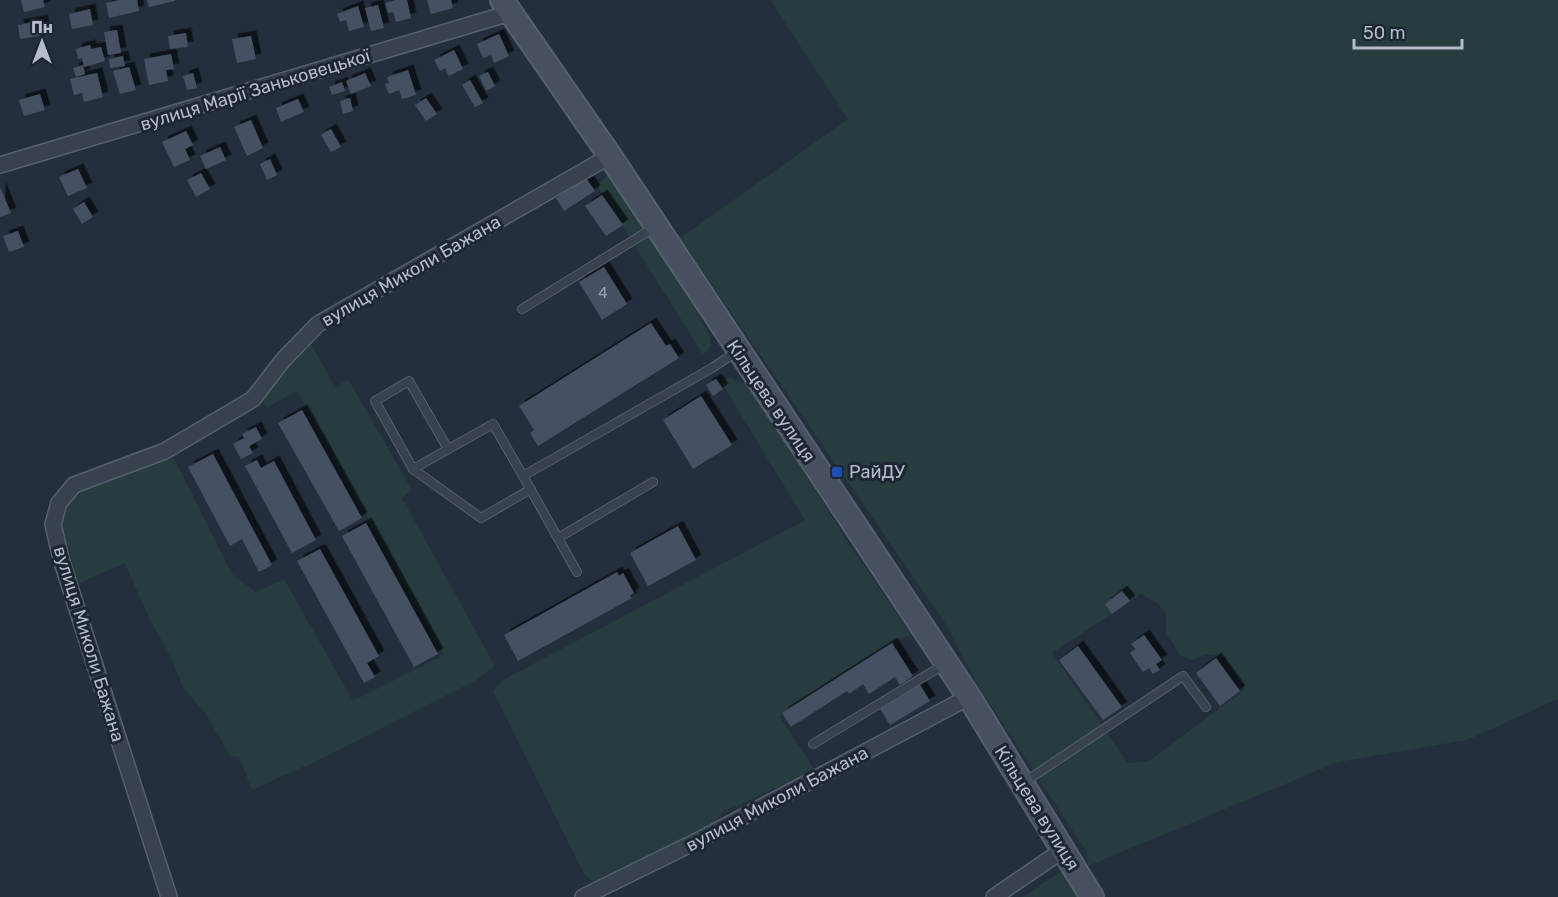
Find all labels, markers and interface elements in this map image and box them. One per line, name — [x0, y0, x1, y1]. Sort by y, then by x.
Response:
north arrow — [12, 12, 72, 72]
scale bar — [1354, 12, 1462, 50]
text: Пн — [31, 18, 53, 37]
text: 50 m — [1363, 22, 1406, 44]
street label: вулиця Марії Заньковецької — [137, 44, 373, 135]
street label: вулиця Миколи Бажана — [317, 211, 505, 331]
house number: 4 — [598, 284, 608, 302]
street label: Кільцева вулиця — [722, 336, 820, 466]
place label: РайДУ — [849, 461, 905, 483]
marker: РайДУ — [830, 465, 844, 479]
street label: вулиця Миколи Бажана — [49, 544, 129, 744]
street label: вулиця Миколи Бажана — [682, 742, 872, 856]
street label: Кільцева вулиця — [990, 742, 1084, 874]

